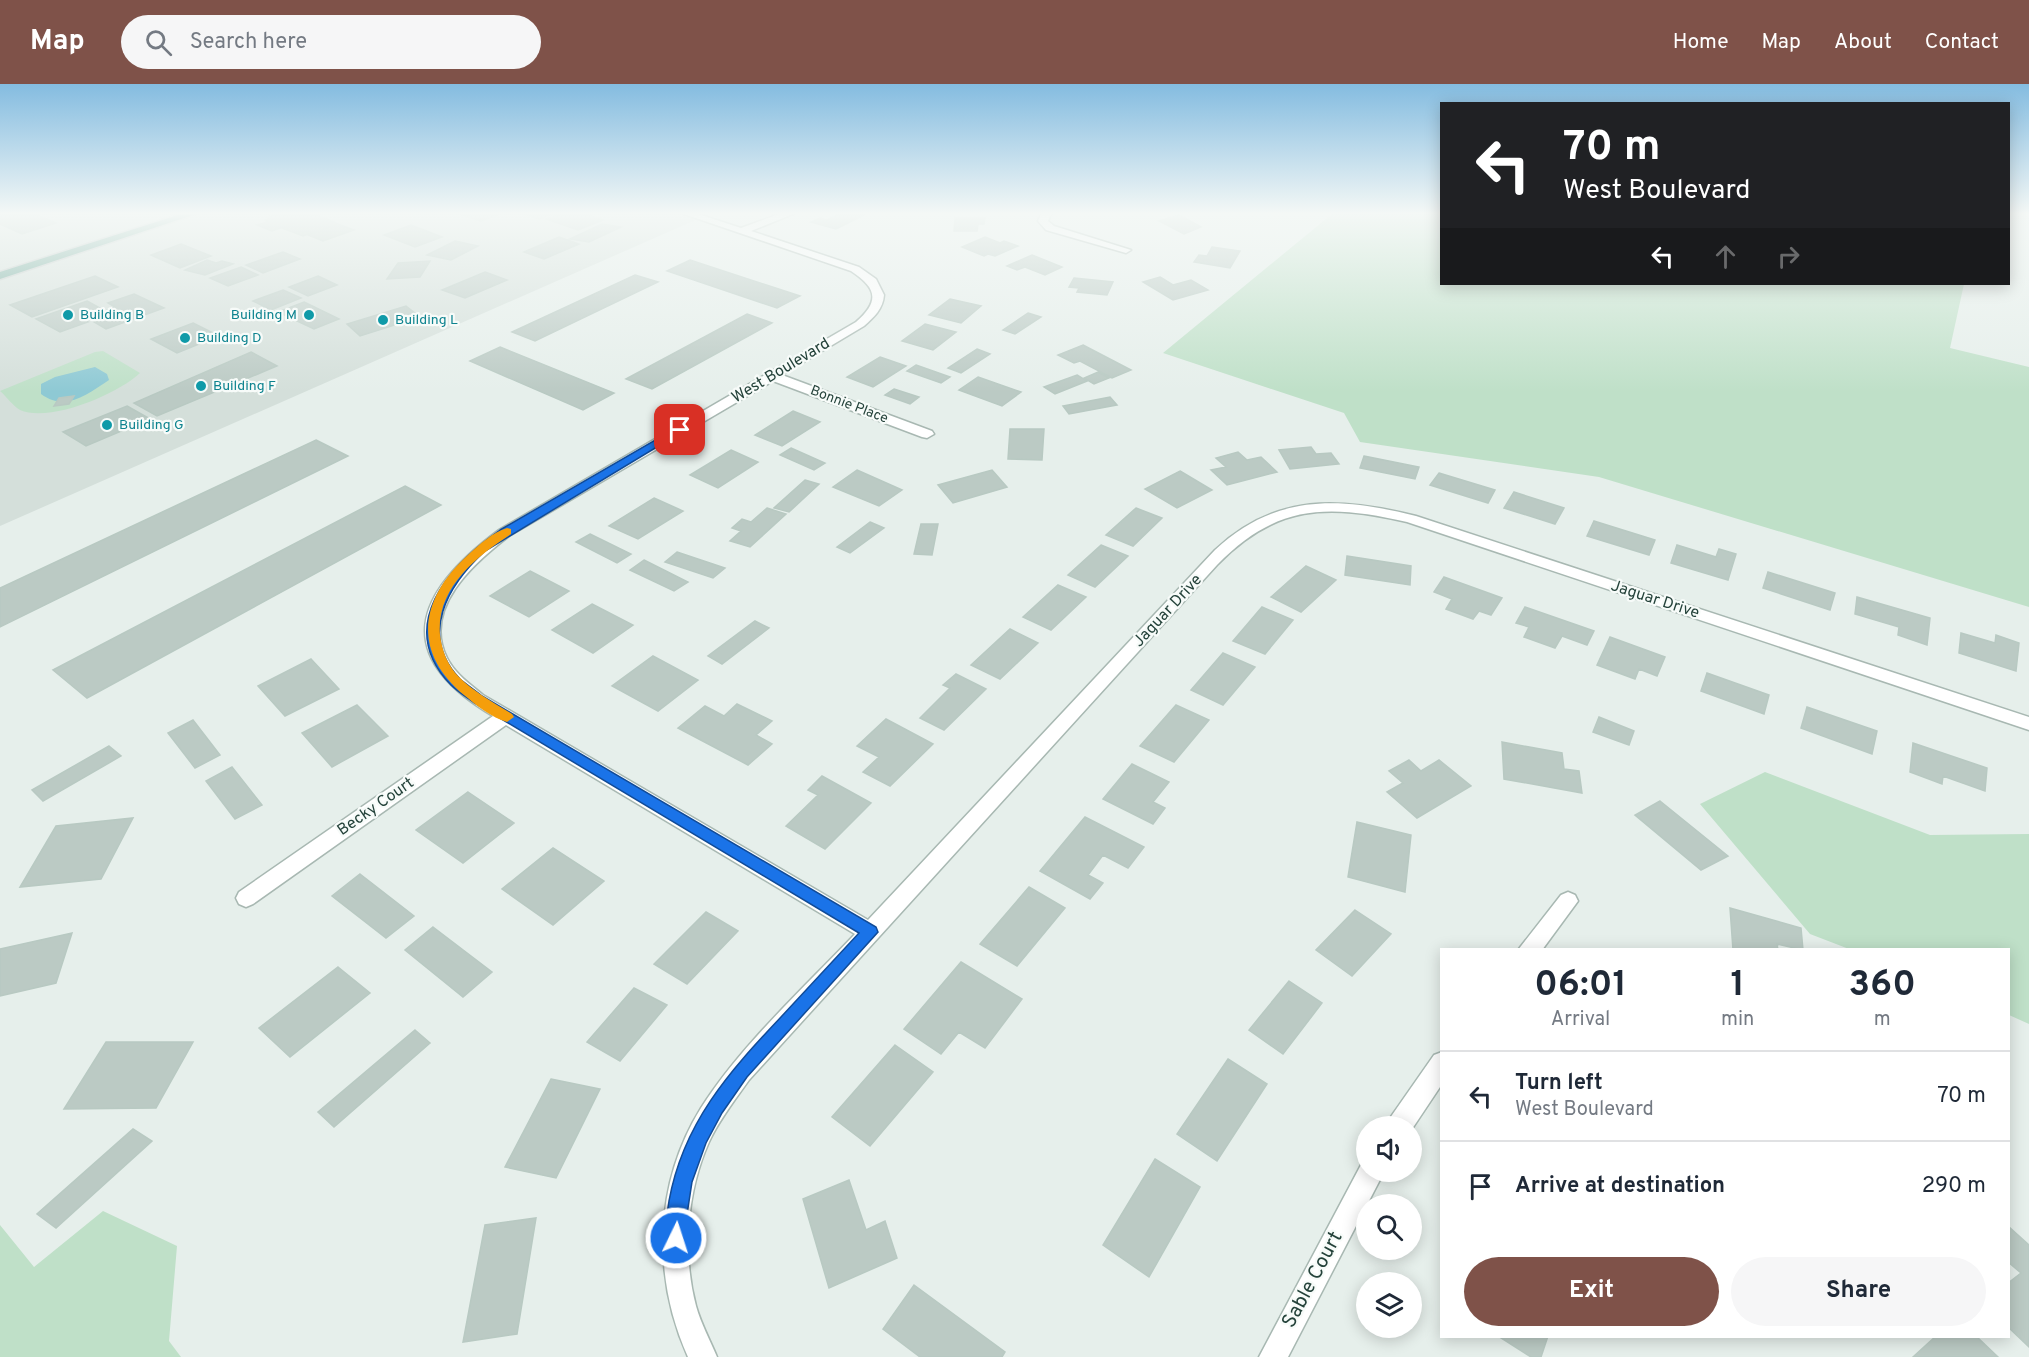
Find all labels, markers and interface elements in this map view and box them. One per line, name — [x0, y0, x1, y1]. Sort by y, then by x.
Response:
search box — [121, 15, 541, 69]
text: Map — [30, 24, 85, 60]
icon: search — [142, 26, 175, 59]
text: Search here — [190, 29, 307, 56]
text: Home — [1673, 29, 1729, 56]
text: Map — [1762, 29, 1801, 56]
text: About — [1834, 29, 1892, 56]
text: Contact — [1925, 29, 1999, 56]
text: 70 m — [1563, 122, 1661, 175]
icon: left — [1464, 126, 1542, 204]
text: West Boulevard — [1563, 174, 1750, 208]
icon: left — [1646, 240, 1679, 273]
icon: ahead — [1709, 240, 1742, 273]
icon: right — [1772, 240, 1805, 273]
place label: Building B — [80, 307, 144, 324]
place label: Building M — [231, 307, 297, 324]
marker: Building B — [61, 308, 75, 322]
marker: Building M — [302, 308, 316, 322]
place label: Building L — [395, 312, 458, 329]
marker: Building L — [376, 313, 390, 327]
place label: Building D — [197, 330, 262, 347]
marker: Building D — [178, 331, 192, 345]
street label: West Boulevard — [728, 334, 834, 408]
place label: Building F — [213, 378, 276, 395]
marker: Building F — [194, 379, 208, 393]
street label: Bonnie Place — [808, 382, 890, 428]
pin — [654, 404, 705, 455]
icon: arrive — [663, 413, 696, 446]
place label: Building G — [119, 417, 184, 434]
marker: Building G — [100, 418, 114, 432]
street label: Jaguar Drive — [1129, 571, 1207, 651]
street label: Jaguar Drive — [1608, 576, 1702, 624]
street label: Becky Court — [334, 773, 418, 841]
text: 06:01 — [1534, 963, 1627, 1009]
text: 1 — [1730, 963, 1745, 1009]
text: 360 — [1848, 963, 1916, 1009]
text: Arrival — [1551, 1007, 1610, 1033]
text: min — [1721, 1007, 1754, 1033]
text: m — [1874, 1007, 1891, 1033]
text: Turn left — [1515, 1070, 1603, 1097]
icon: left — [1464, 1080, 1497, 1113]
text: 70 m — [1937, 1083, 1986, 1110]
text: West Boulevard — [1515, 1097, 1654, 1123]
map controls — [1356, 1116, 1422, 1338]
button: sound — [1356, 1116, 1422, 1182]
icon: arrive — [1464, 1170, 1497, 1203]
text: Arrive at destination — [1515, 1173, 1725, 1200]
text: 290 m — [1922, 1173, 1986, 1200]
button: search — [1356, 1194, 1422, 1260]
position arrow — [644, 1206, 708, 1270]
street label: Sable Court — [1277, 1227, 1349, 1333]
button: Exit — [1464, 1257, 1719, 1326]
button: Share — [1731, 1257, 1986, 1326]
button: layers — [1356, 1272, 1422, 1338]

